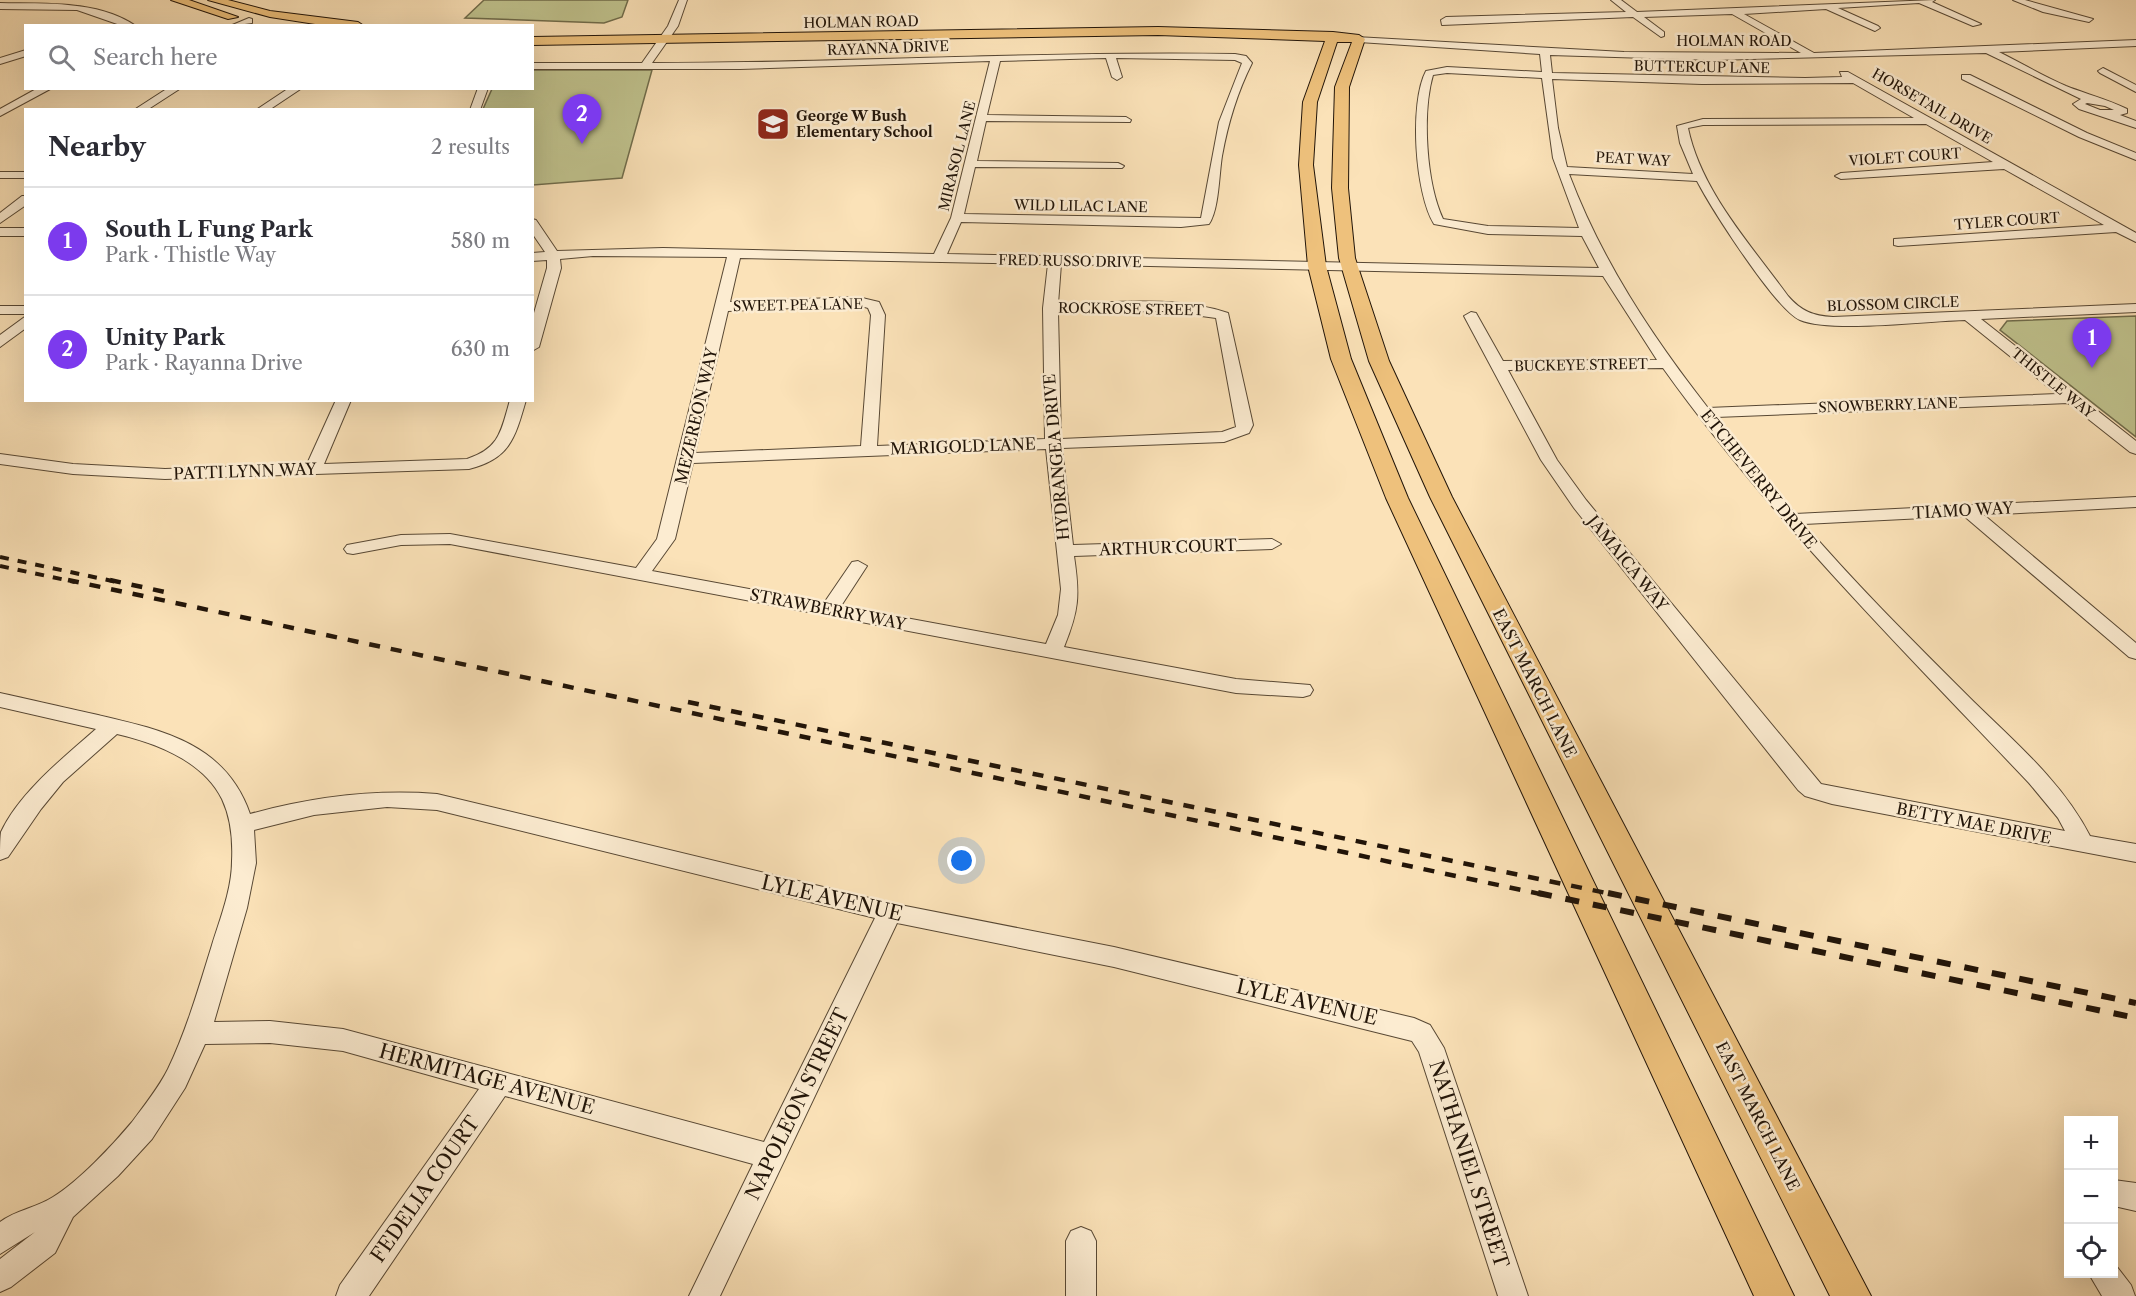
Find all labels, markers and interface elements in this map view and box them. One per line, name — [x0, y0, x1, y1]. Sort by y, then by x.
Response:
street label: HOLMAN ROAD — [803, 12, 919, 32]
search box — [24, 24, 534, 90]
street label: HOLMAN ROAD — [1676, 32, 1792, 50]
street label: RAYANNA DRIVE — [827, 37, 949, 59]
icon: search — [45, 41, 78, 74]
text: Search here — [93, 44, 218, 71]
street label: BUTTERCUP LANE — [1634, 57, 1770, 77]
street label: HORSETAIL DRIVE — [1869, 64, 1995, 148]
pin: 2 — [562, 94, 602, 144]
street label: MIRASOL LANE — [935, 99, 979, 213]
school or university icon: George W Bush Elementary School — [755, 106, 791, 142]
place label: George W Bush Elementary School — [796, 107, 933, 141]
text: Nearby — [48, 131, 146, 163]
text: 2 results — [431, 135, 510, 159]
street label: VIOLET COURT — [1847, 144, 1962, 170]
street label: PEAT WAY — [1595, 148, 1672, 170]
street label: WILD LILAC LANE — [1013, 196, 1148, 216]
street label: TYLER COURT — [1953, 208, 2061, 234]
text: South L Fung Park — [105, 216, 313, 243]
text: 1 — [63, 229, 72, 253]
text: 580 m — [451, 229, 510, 253]
text: Park · Thistle Way — [105, 243, 276, 267]
street label: FRED RUSSO DRIVE — [998, 251, 1142, 271]
street label: BLOSSOM CIRCLE — [1826, 293, 1960, 315]
street label: SWEET PEA LANE — [733, 295, 863, 315]
street label: ROCKROSE STREET — [1058, 299, 1205, 319]
pin: 1 — [2072, 318, 2112, 368]
text: Unity Park — [105, 324, 225, 351]
text: 2 — [62, 337, 73, 361]
text: 630 m — [451, 337, 510, 361]
street label: THISTLE WAY — [2008, 344, 2099, 423]
street label: MEZEREON WAY — [671, 345, 722, 486]
text: Park · Rayanna Drive — [105, 351, 303, 375]
street label: BUCKEYE STREET — [1514, 355, 1649, 375]
street label: HYDRANGEA DRIVE — [1039, 373, 1073, 541]
street label: SNOWBERRY LANE — [1818, 394, 1958, 416]
street label: ETCHEVERRY DRIVE — [1697, 405, 1821, 553]
street label: MARIGOLD LANE — [890, 433, 1036, 459]
street label: PATTI LYNN WAY — [173, 458, 318, 483]
street label: TIAMO WAY — [1912, 497, 2015, 523]
street label: JAMAICA WAY — [1582, 509, 1673, 615]
street label: ARTHUR COURT — [1098, 535, 1237, 559]
street label: STRAWBERRY WAY — [748, 584, 909, 634]
street label: EAST MARCH LANE — [1489, 605, 1581, 761]
street label: BETTY MAE DRIVE — [1895, 798, 2053, 848]
your location — [947, 846, 976, 875]
street label: LYLE AVENUE — [759, 870, 905, 926]
street label: LYLE AVENUE — [1234, 974, 1380, 1030]
street label: NAPOLEON STREET — [740, 1004, 854, 1204]
street label: EAST MARCH LANE — [1712, 1038, 1804, 1194]
street label: HERMITAGE AVENUE — [376, 1039, 598, 1119]
street label: NATHANIEL STREET — [1424, 1057, 1514, 1271]
street label: FEDELIA COURT — [366, 1111, 484, 1267]
map controls — [2064, 1116, 2118, 1278]
button: + — [2064, 1116, 2118, 1170]
button: − — [2064, 1170, 2118, 1224]
button: locate — [2064, 1224, 2118, 1278]

